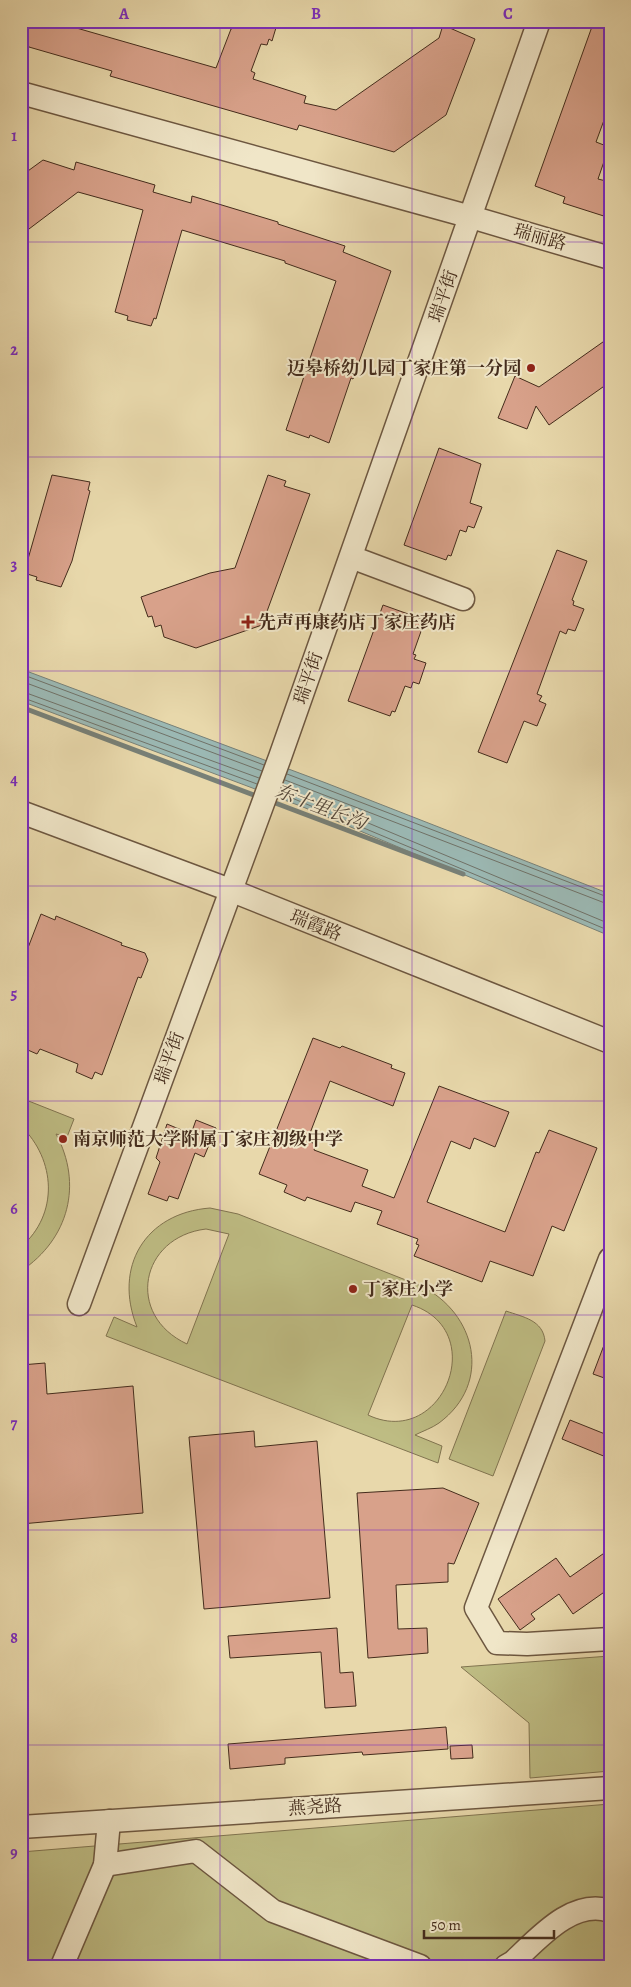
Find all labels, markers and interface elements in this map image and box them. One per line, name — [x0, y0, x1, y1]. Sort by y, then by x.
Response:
text: A — [118, 3, 130, 25]
text: B — [311, 3, 321, 25]
text: C — [503, 3, 513, 25]
text: 1 — [11, 125, 17, 147]
street label: 瑞丽路 — [511, 218, 569, 256]
street label: 瑞平街 — [423, 267, 463, 325]
text: 2 — [10, 339, 18, 361]
place label: 迈皋桥幼儿园丁家庄第一分园 — [287, 356, 521, 380]
marker: 迈皋桥幼儿园丁家庄第一分园 — [525, 362, 537, 374]
text: 3 — [11, 554, 18, 576]
place label: 先声再康药店丁家庄药店 — [258, 610, 456, 634]
marker: 先声再康药店丁家庄药店 — [242, 616, 254, 628]
street label: 瑞平街 — [288, 649, 328, 707]
text: 4 — [10, 769, 18, 791]
water label: 东十里长沟 — [272, 778, 372, 837]
street label: 瑞霞路 — [286, 904, 346, 946]
text: 5 — [11, 983, 18, 1005]
street label: 瑞平街 — [148, 1029, 190, 1087]
place label: 南京师范大学附属丁家庄初级中学 — [73, 1127, 343, 1151]
marker: 南京师范大学附属丁家庄初级中学 — [57, 1133, 69, 1145]
text: 6 — [10, 1198, 18, 1220]
place label: 丁家庄小学 — [363, 1277, 453, 1301]
marker: 丁家庄小学 — [347, 1283, 359, 1295]
text: 7 — [11, 1413, 18, 1435]
text: 8 — [10, 1627, 18, 1649]
street label: 燕尧路 — [287, 1793, 343, 1821]
text: 9 — [10, 1842, 18, 1864]
scale bar — [424, 1907, 554, 1939]
text: 50 m — [431, 1915, 461, 1935]

